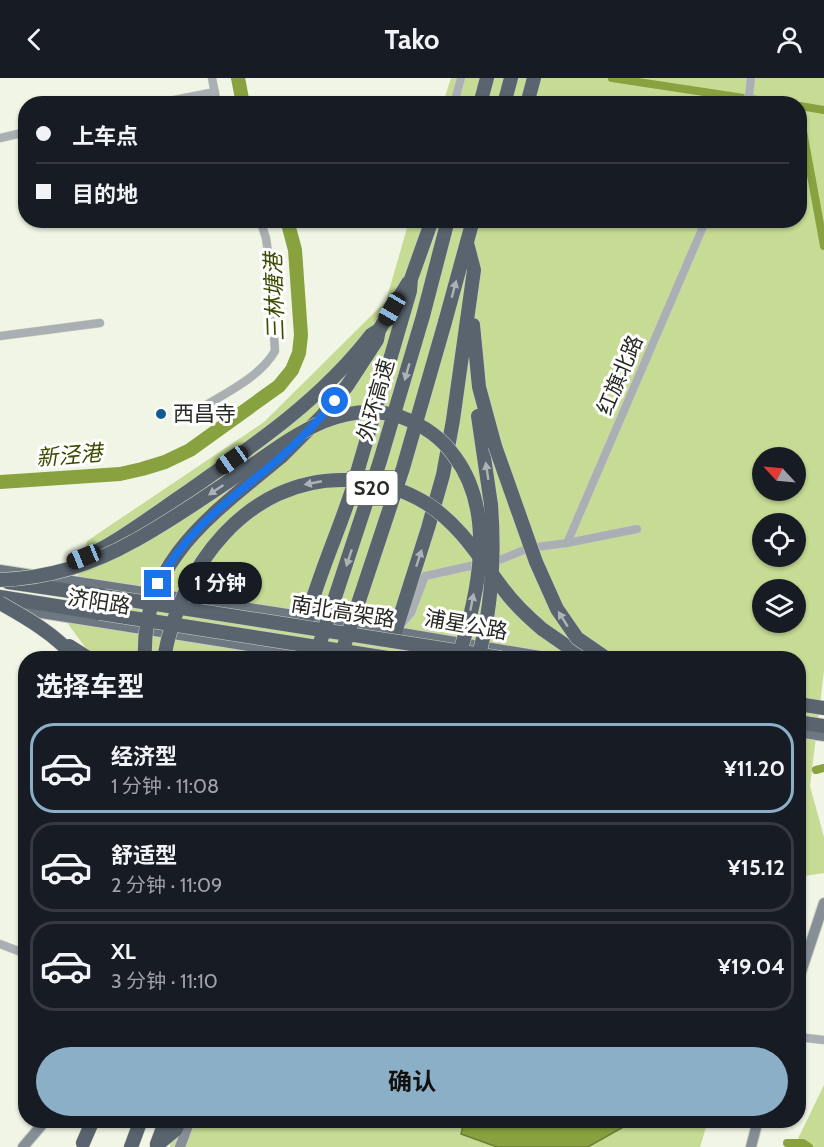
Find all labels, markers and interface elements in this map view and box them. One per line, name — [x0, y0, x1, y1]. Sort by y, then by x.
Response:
icon: back — [18, 23, 51, 56]
text: Tako — [385, 23, 439, 56]
icon: person — [773, 23, 806, 56]
text: 上车点 — [72, 123, 138, 150]
text: 目的地 — [72, 181, 138, 208]
water label: 三林塘港 — [259, 250, 290, 341]
one-way arrow — [450, 280, 459, 298]
car — [375, 289, 409, 329]
street label: 红旗北路 — [592, 331, 647, 418]
street label: 外环高速 — [352, 356, 399, 444]
one-way arrow — [402, 363, 411, 381]
route start — [321, 387, 348, 414]
place label: 西昌寺 — [173, 401, 236, 426]
marker: 西昌寺 — [154, 407, 168, 421]
water label: 新泾港 — [35, 439, 106, 472]
car — [212, 442, 252, 478]
north arrow — [752, 447, 806, 501]
map controls — [752, 447, 806, 633]
one-way arrow — [482, 461, 491, 480]
road number: S20 — [346, 471, 398, 505]
one-way arrow — [303, 479, 322, 488]
one-way arrow — [207, 484, 224, 495]
button: locate — [752, 513, 806, 567]
car — [64, 542, 104, 572]
one-way arrow — [344, 549, 353, 567]
one-way arrow — [414, 549, 424, 567]
callout: 1 分钟 — [179, 563, 263, 605]
route end — [144, 570, 171, 597]
text: 1 分钟 — [194, 571, 246, 595]
button: layers — [752, 579, 806, 633]
street label: 济阳路 — [66, 584, 132, 619]
street label: 南北高架路 — [289, 591, 397, 632]
one-way arrow — [468, 592, 477, 611]
street label: 浦星公路 — [423, 605, 510, 644]
one-way arrow — [558, 611, 569, 627]
text: 选择车型 — [36, 670, 144, 703]
icon: car — [39, 741, 93, 795]
text: 经济型 — [111, 743, 177, 770]
text: ¥11.20 — [723, 755, 785, 782]
text: 1 分钟 · 11:08 — [111, 774, 219, 798]
icon: car — [39, 840, 93, 894]
text: 舒适型 — [111, 842, 177, 869]
text: ¥15.12 — [728, 854, 785, 881]
text: 2 分钟 · 11:09 — [111, 873, 222, 897]
text: XL — [111, 938, 136, 965]
icon: car — [39, 939, 93, 993]
text: ¥19.04 — [718, 953, 785, 980]
text: 3 分钟 · 11:10 — [111, 969, 218, 993]
button: 确认 — [36, 1047, 788, 1116]

